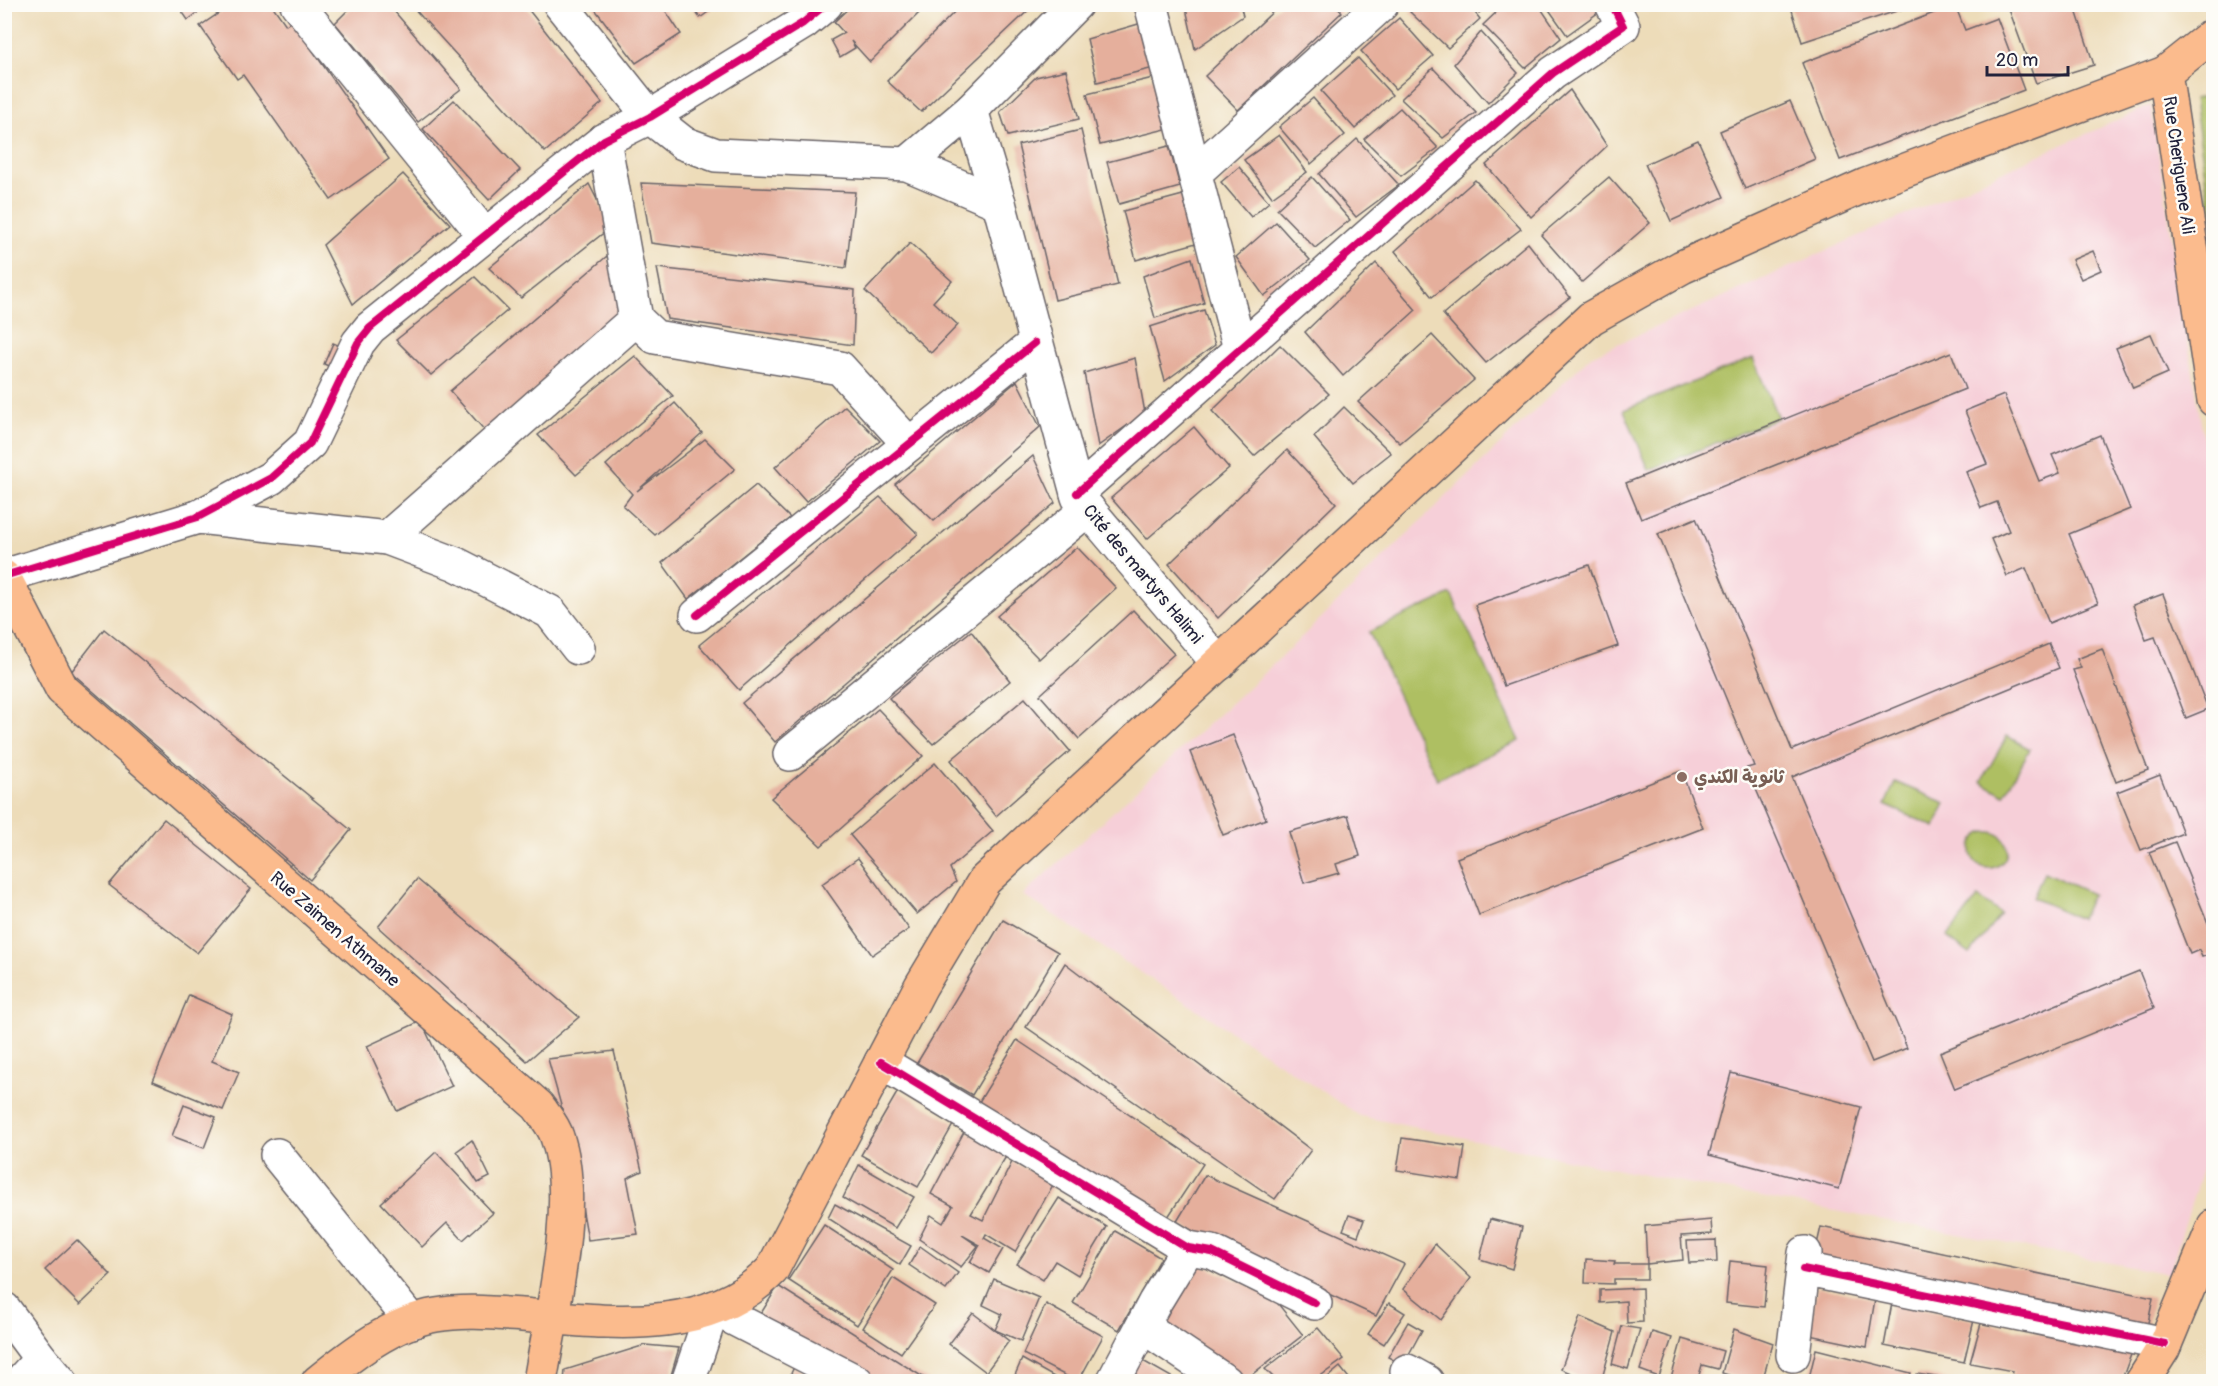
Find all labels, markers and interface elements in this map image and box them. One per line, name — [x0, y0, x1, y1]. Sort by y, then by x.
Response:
scale bar — [1987, 39, 2068, 77]
text: 20 m — [1996, 49, 2038, 72]
street label: Rue Cheriguene Ali — [2157, 95, 2200, 236]
street label: Cité des martyrs Halimi — [1078, 500, 1208, 649]
place label: ثانوية الكندي — [1694, 766, 1786, 791]
marker: ثانوية الكندي — [1675, 770, 1689, 784]
street label: Rue Zaimen Athmane — [265, 867, 404, 992]

